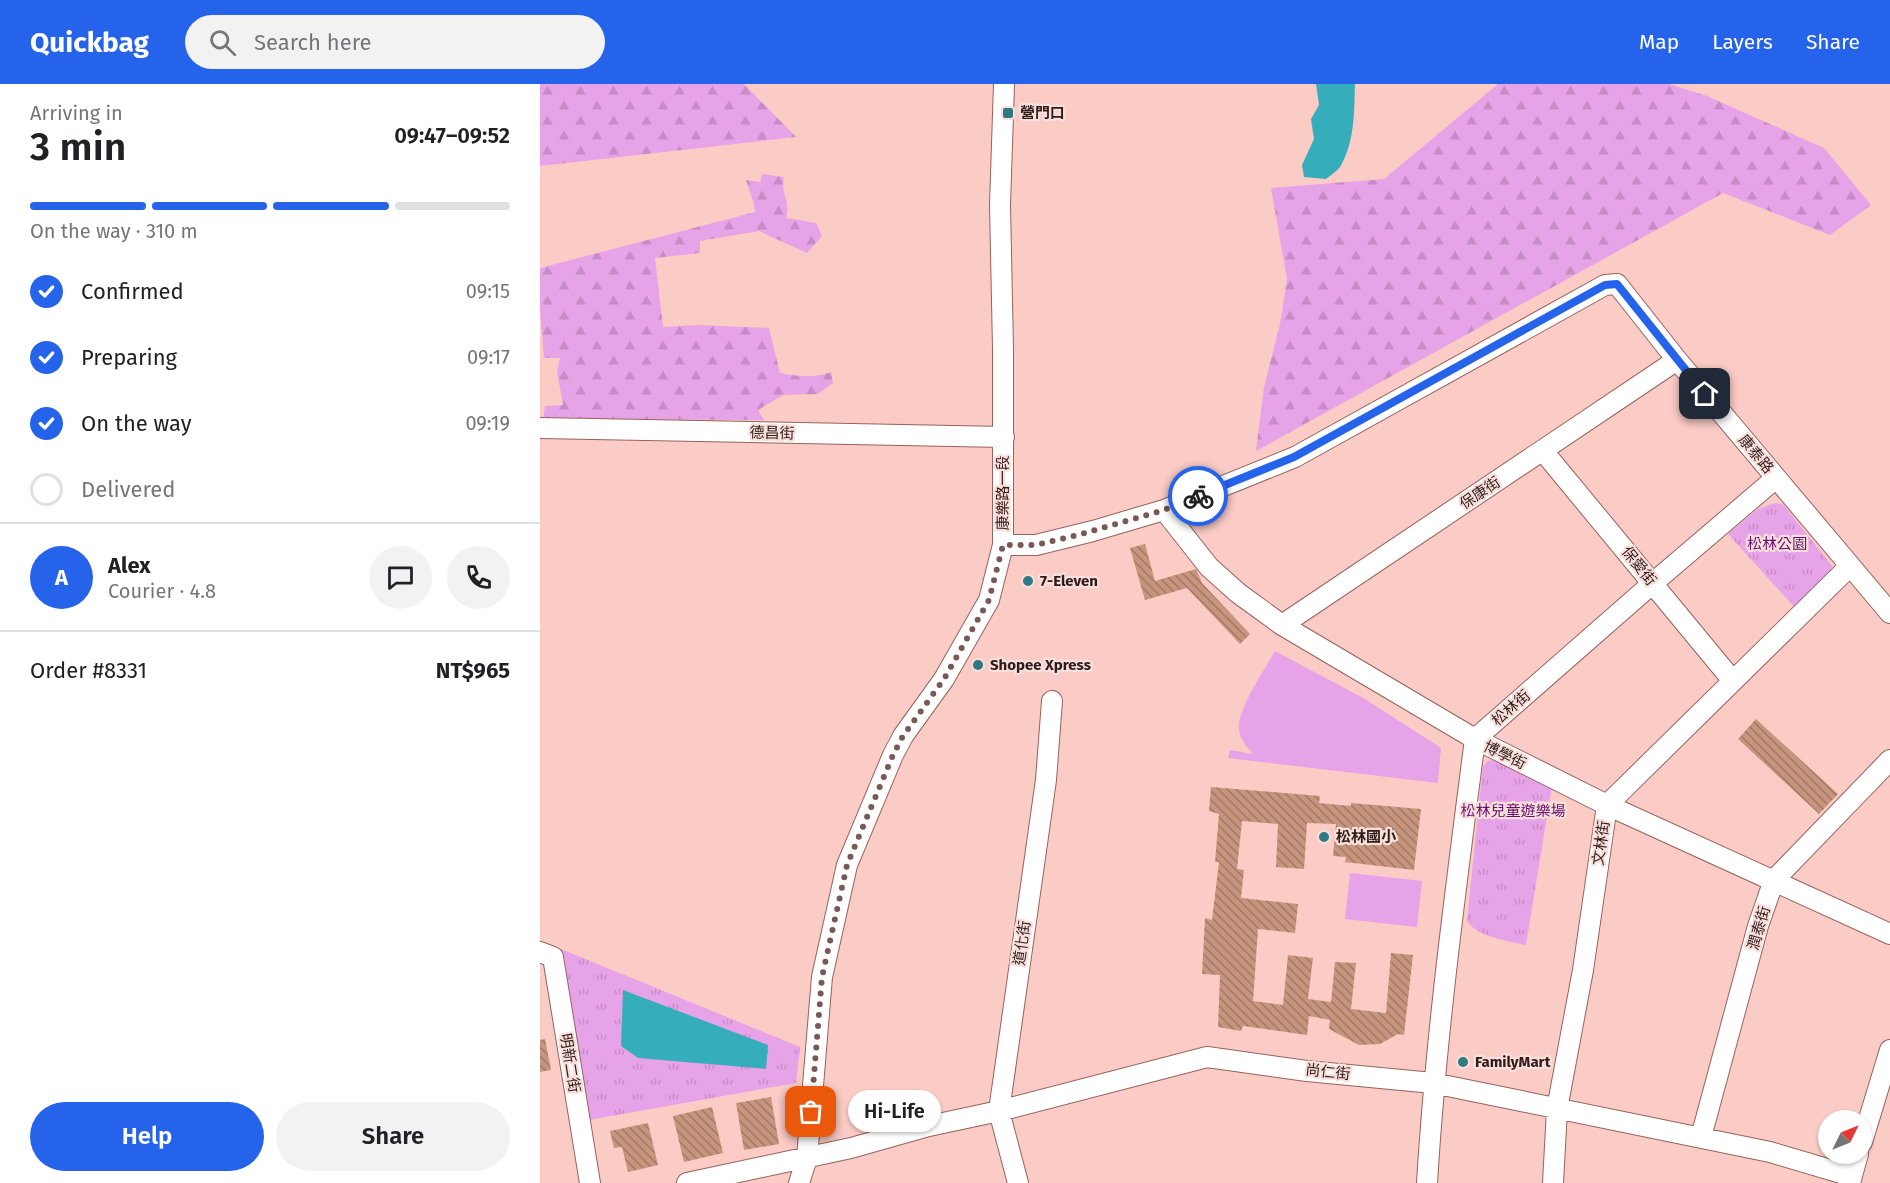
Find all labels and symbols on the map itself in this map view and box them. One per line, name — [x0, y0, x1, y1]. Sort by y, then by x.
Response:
place label: 營門口 — [1020, 104, 1065, 122]
marker: 營門口 — [1001, 106, 1015, 120]
pin — [1679, 368, 1730, 419]
street label: 德昌街 — [749, 424, 795, 442]
street label: 康泰路 — [1735, 431, 1777, 477]
street label: 康樂路一段 — [994, 455, 1012, 531]
courier — [1168, 466, 1228, 526]
street label: 保康街 — [1456, 473, 1504, 513]
park label: 松林公園 — [1747, 535, 1807, 553]
street label: 保愛街 — [1618, 543, 1660, 589]
place label: 7-Eleven — [1040, 572, 1098, 590]
marker: 7-Eleven — [1021, 574, 1035, 588]
place label: Shopee Xpress — [990, 656, 1091, 674]
marker: Shopee Xpress — [971, 658, 985, 672]
street label: 松林街 — [1488, 686, 1534, 730]
street label: 博學街 — [1481, 737, 1529, 773]
park label: 松林兒童遊樂場 — [1460, 802, 1566, 820]
street label: 文林街 — [1589, 819, 1613, 867]
place label: 松林國小 — [1336, 828, 1397, 846]
marker: 松林國小 — [1317, 830, 1331, 844]
street label: 潤泰街 — [1744, 904, 1774, 952]
street label: 道化街 — [1010, 919, 1034, 967]
street label: 明新二街 — [556, 1032, 584, 1094]
place label: FamilyMart — [1475, 1053, 1551, 1071]
marker: FamilyMart — [1456, 1055, 1470, 1069]
street label: 尚仁街 — [1305, 1061, 1351, 1083]
pin — [785, 1086, 836, 1137]
callout: Hi-Life — [847, 1091, 940, 1133]
north arrow — [1818, 1110, 1872, 1164]

